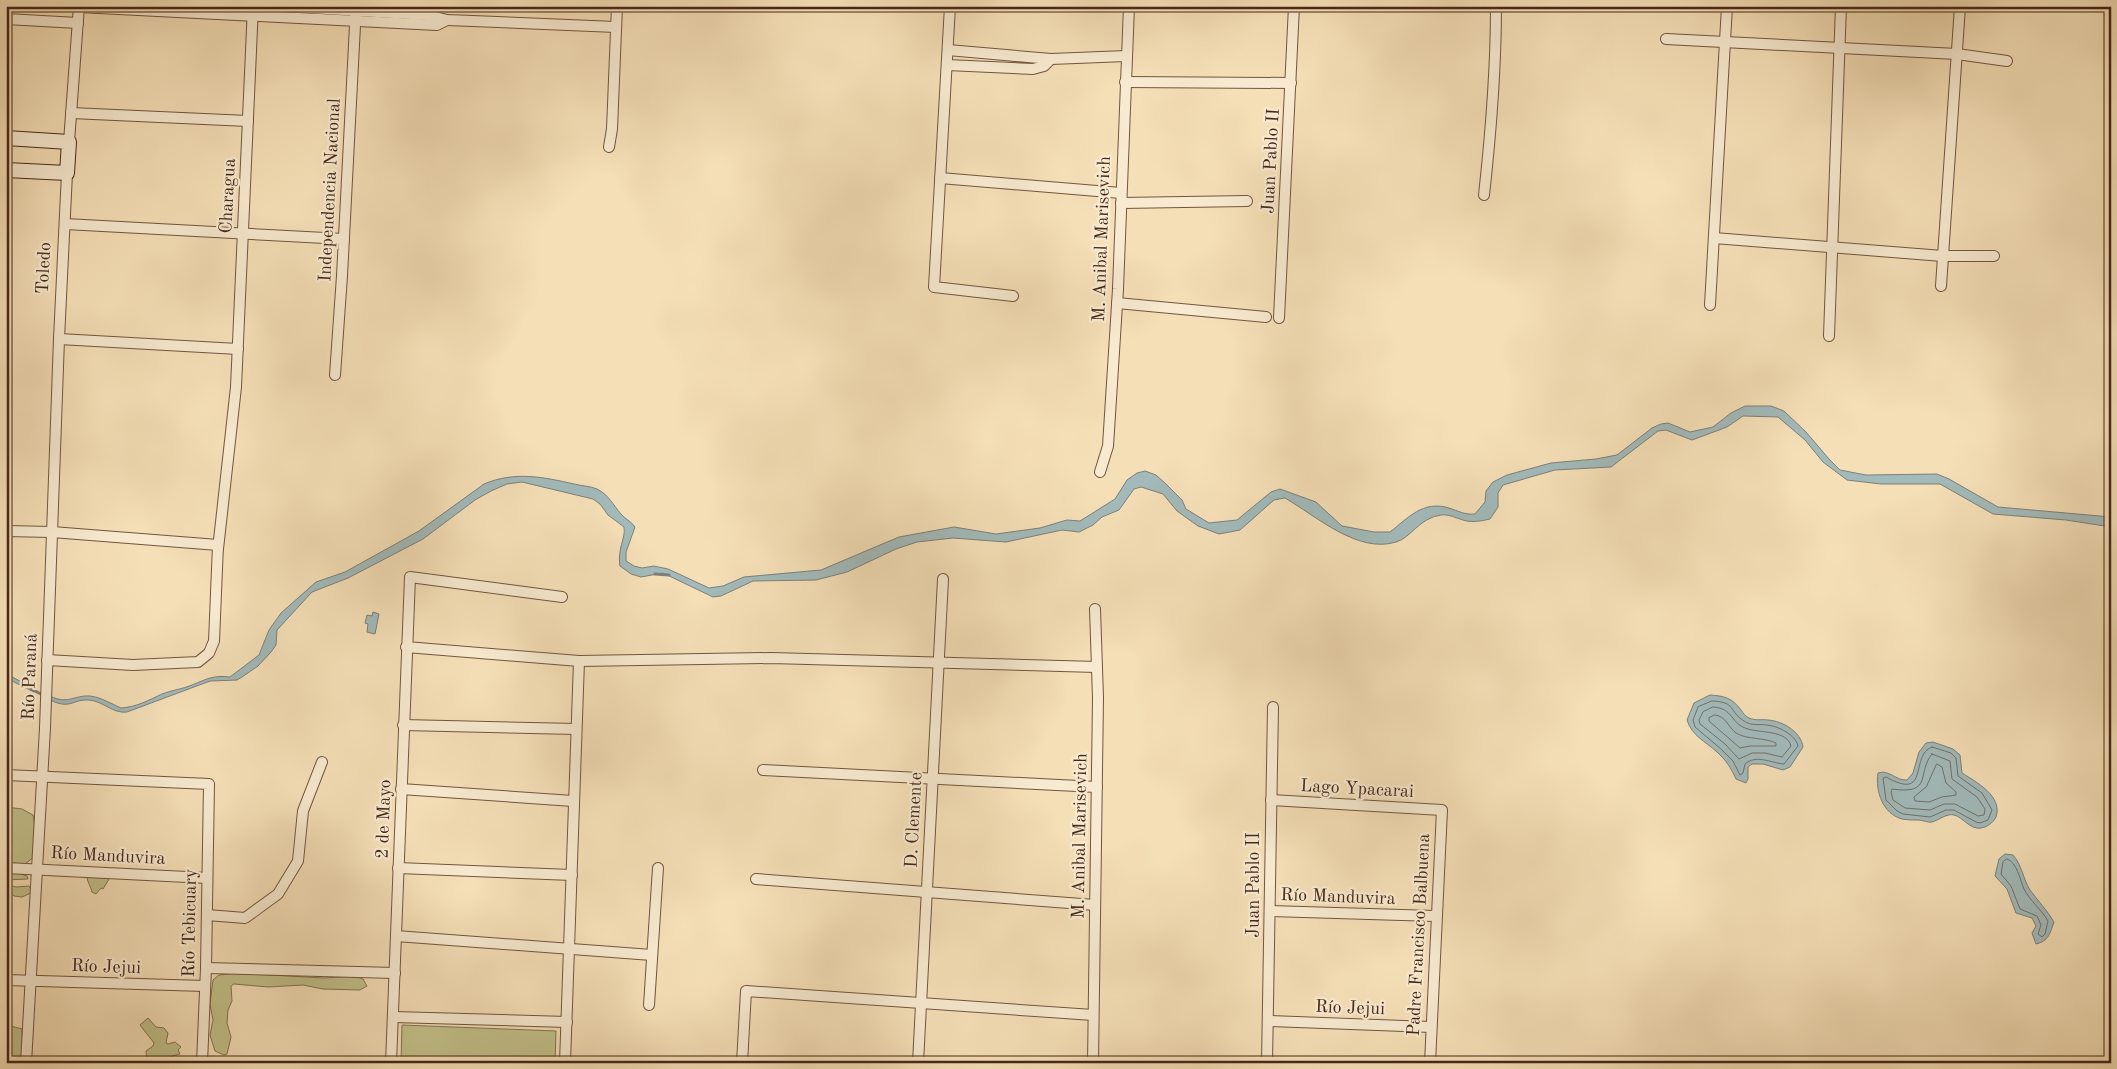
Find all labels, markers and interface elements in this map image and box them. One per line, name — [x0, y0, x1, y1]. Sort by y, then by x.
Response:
street label: Independencia Nacional — [316, 98, 344, 282]
street label: Juan Pablo II — [1259, 108, 1283, 214]
street label: M. Anibal Marisevich — [1090, 156, 1114, 322]
street label: Charagua — [217, 158, 239, 234]
street label: Toledo — [34, 241, 54, 294]
street label: Río Paraná — [19, 633, 41, 721]
street label: M. Anibal Marisevich — [1070, 753, 1090, 919]
street label: D. Clemente — [902, 771, 926, 869]
street label: Lago Ypacarai — [1300, 777, 1414, 801]
street label: 2 de Mayo — [374, 779, 394, 859]
street label: Juan Pablo II — [1245, 832, 1263, 938]
street label: Padre Francisco Balbuena — [1405, 833, 1433, 1037]
street label: Río Manduvira — [50, 844, 166, 868]
street label: Río Tebicuary — [180, 868, 200, 978]
street label: Río Manduvira — [1280, 886, 1396, 908]
street label: Río Jejui — [71, 957, 141, 977]
street label: Río Jejui — [1315, 998, 1385, 1018]

